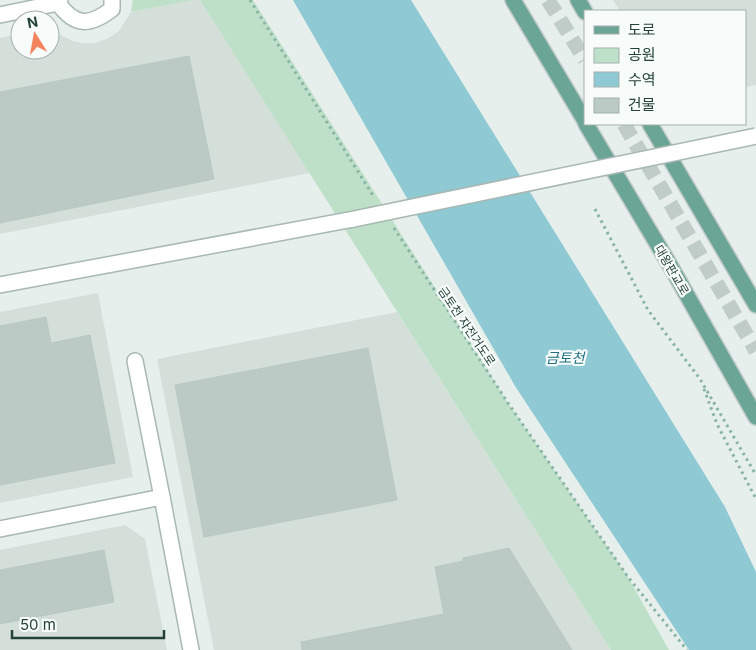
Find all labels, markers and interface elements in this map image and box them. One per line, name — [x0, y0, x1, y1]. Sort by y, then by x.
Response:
north arrow — [10, 10, 60, 60]
legend — [584, 10, 746, 125]
text: N — [26, 12, 39, 31]
text: 도로 — [628, 20, 656, 39]
text: 공원 — [628, 45, 656, 64]
text: 수역 — [628, 70, 656, 89]
text: 건물 — [628, 95, 656, 114]
street label: 대왕판교로 — [652, 242, 692, 298]
street label: 금토천 자전거도로 — [435, 284, 499, 368]
water label: 금토천 — [546, 349, 585, 366]
scale bar — [12, 608, 165, 640]
text: 50 m — [20, 615, 56, 634]

